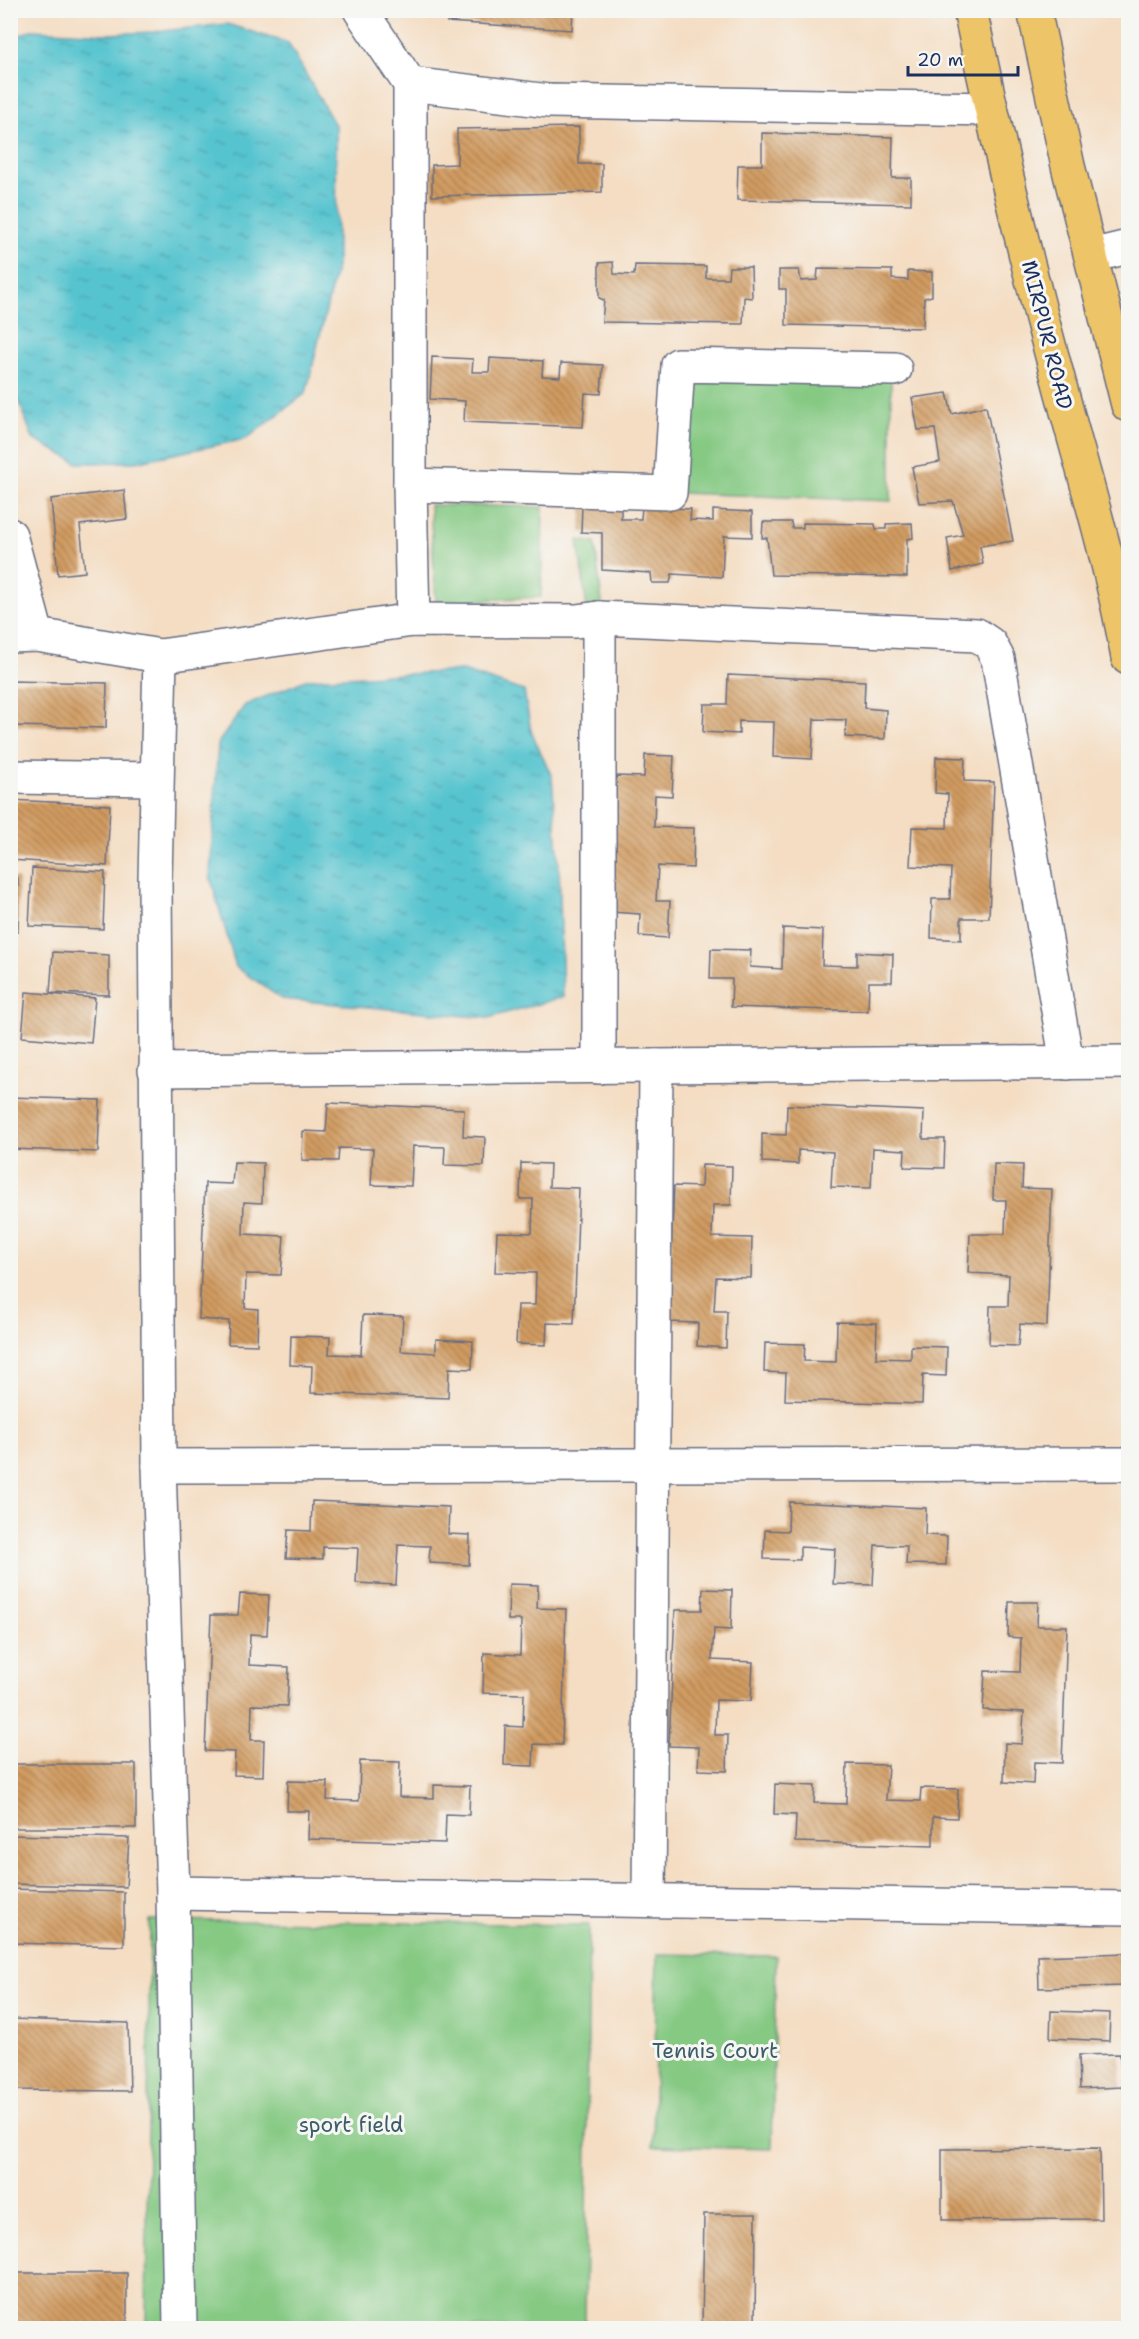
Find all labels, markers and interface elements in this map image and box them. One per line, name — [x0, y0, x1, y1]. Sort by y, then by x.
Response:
scale bar — [908, 39, 1018, 77]
text: 20 m — [917, 48, 963, 72]
street label: MIRPUR ROAD — [1015, 258, 1079, 412]
park label: Tennis Court — [652, 2037, 778, 2065]
park label: sport field — [299, 2111, 403, 2139]

